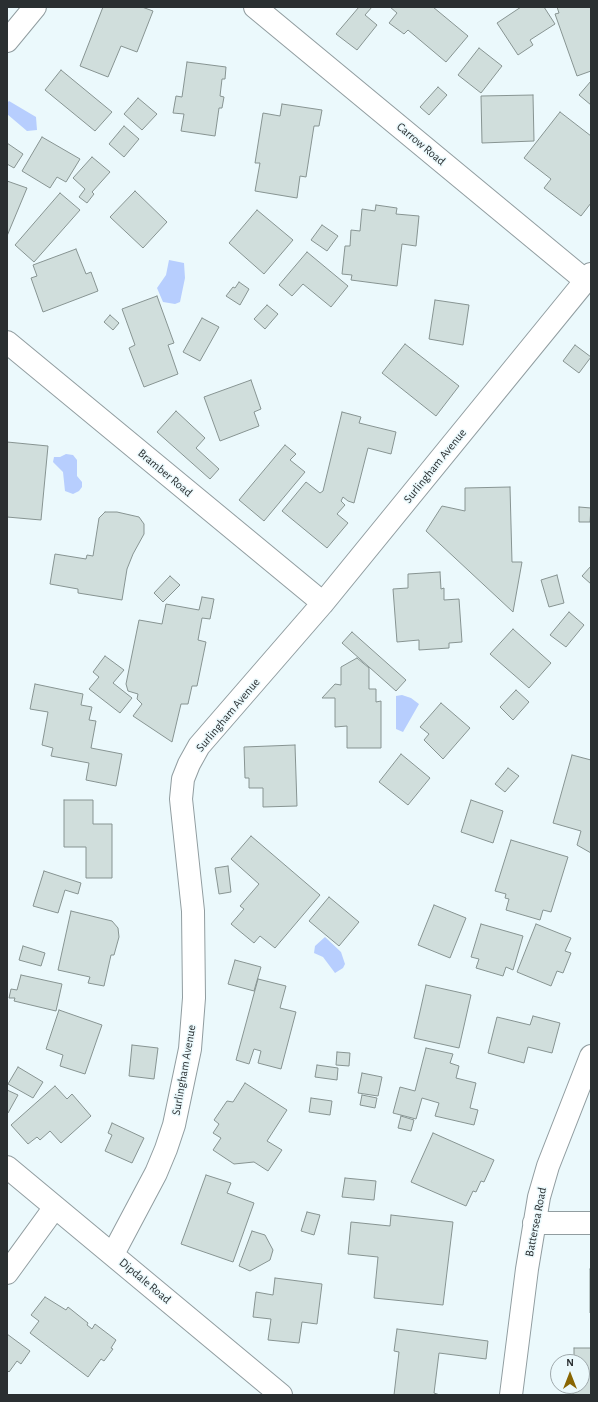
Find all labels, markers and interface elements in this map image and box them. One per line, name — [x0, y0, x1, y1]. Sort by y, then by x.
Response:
street label: Carrow Road — [394, 120, 448, 168]
street label: Surlingham Avenue — [401, 426, 469, 506]
street label: Bramber Road — [135, 446, 195, 500]
street label: Surlingham Avenue — [193, 675, 263, 755]
street label: Surlingham Avenue — [169, 1024, 199, 1116]
street label: Battersea Road — [522, 1186, 550, 1258]
street label: Dipdale Road — [116, 1255, 174, 1307]
north arrow — [550, 1354, 590, 1394]
text: N — [566, 1357, 574, 1368]

